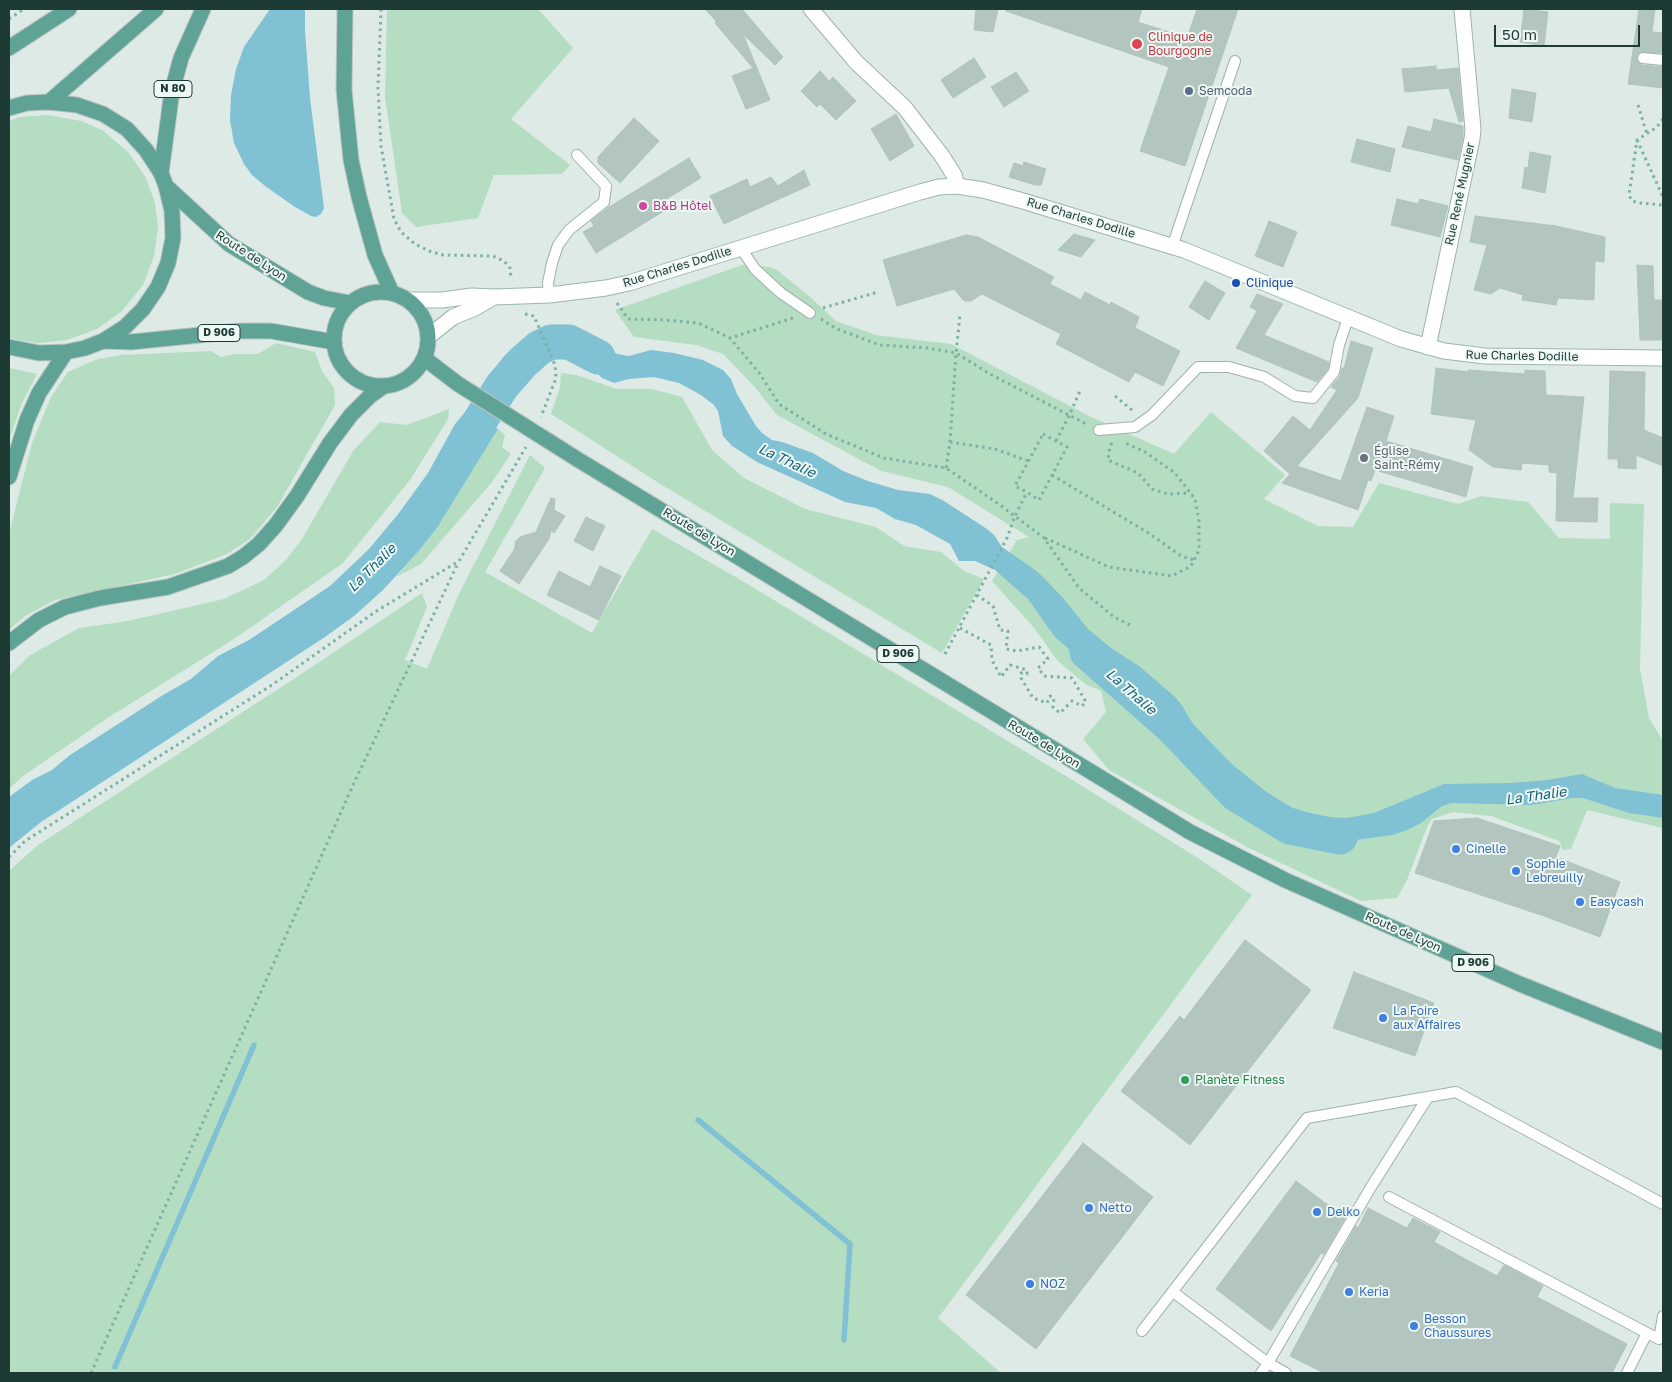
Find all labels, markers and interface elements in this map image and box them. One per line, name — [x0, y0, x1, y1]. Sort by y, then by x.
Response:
scale bar — [1497, 15, 1643, 47]
text: 50 m — [1502, 25, 1537, 43]
place label: Clinique de Bourgogne — [1148, 30, 1213, 58]
marker: Clinique de Bourgogne — [1130, 37, 1144, 51]
road number: N 80 — [154, 80, 192, 98]
place label: Semcoda — [1199, 84, 1252, 98]
marker: Semcoda — [1183, 85, 1195, 97]
street label: Rue René Mugnier — [1442, 141, 1478, 247]
street label: Rue Charles Dodille — [1025, 195, 1137, 241]
place label: B&B Hôtel — [653, 199, 712, 213]
marker: B&B Hôtel — [637, 200, 649, 212]
street label: Route de Lyon — [213, 228, 289, 284]
street label: Rue Charles Dodille — [621, 244, 733, 290]
place label: Clinique — [1246, 276, 1293, 290]
marker: Clinique — [1230, 277, 1242, 289]
road number: D 906 — [198, 324, 240, 342]
street label: Rue Charles Dodille — [1465, 348, 1579, 364]
water label: La Thalie — [756, 440, 818, 482]
place label: Église Saint-Rémy — [1374, 444, 1440, 472]
marker: Église Saint-Rémy — [1358, 452, 1370, 464]
street label: Route de Lyon — [660, 505, 738, 559]
water label: La Thalie — [344, 540, 400, 596]
road number: D 906 — [877, 646, 919, 662]
water label: La Thalie — [1102, 666, 1160, 718]
street label: Route de Lyon — [1005, 717, 1083, 771]
water label: La Thalie — [1505, 783, 1567, 809]
place label: Cinelle — [1466, 842, 1506, 856]
marker: Cinelle — [1450, 843, 1462, 855]
place label: Sophie Lebreuilly — [1526, 857, 1583, 885]
marker: Sophie Lebreuilly — [1510, 865, 1522, 877]
place label: Easycash — [1590, 895, 1644, 909]
marker: Easycash — [1574, 896, 1586, 908]
street label: Route de Lyon — [1363, 909, 1443, 955]
road number: D 906 — [1452, 954, 1494, 971]
place label: La Foire aux Affaires — [1393, 1004, 1461, 1032]
marker: La Foire aux Affaires — [1377, 1012, 1389, 1024]
place label: Planète Fitness — [1195, 1073, 1285, 1087]
marker: Planète Fitness — [1179, 1074, 1191, 1086]
place label: Netto — [1099, 1201, 1132, 1215]
marker: Netto — [1083, 1202, 1095, 1214]
place label: Delko — [1327, 1205, 1360, 1219]
marker: Delko — [1311, 1206, 1323, 1218]
place label: NOZ — [1040, 1277, 1065, 1291]
marker: NOZ — [1024, 1278, 1036, 1290]
place label: Keria — [1359, 1285, 1389, 1299]
marker: Keria — [1343, 1286, 1355, 1298]
place label: Besson Chaussures — [1424, 1312, 1491, 1340]
marker: Besson Chaussures — [1408, 1320, 1420, 1332]

